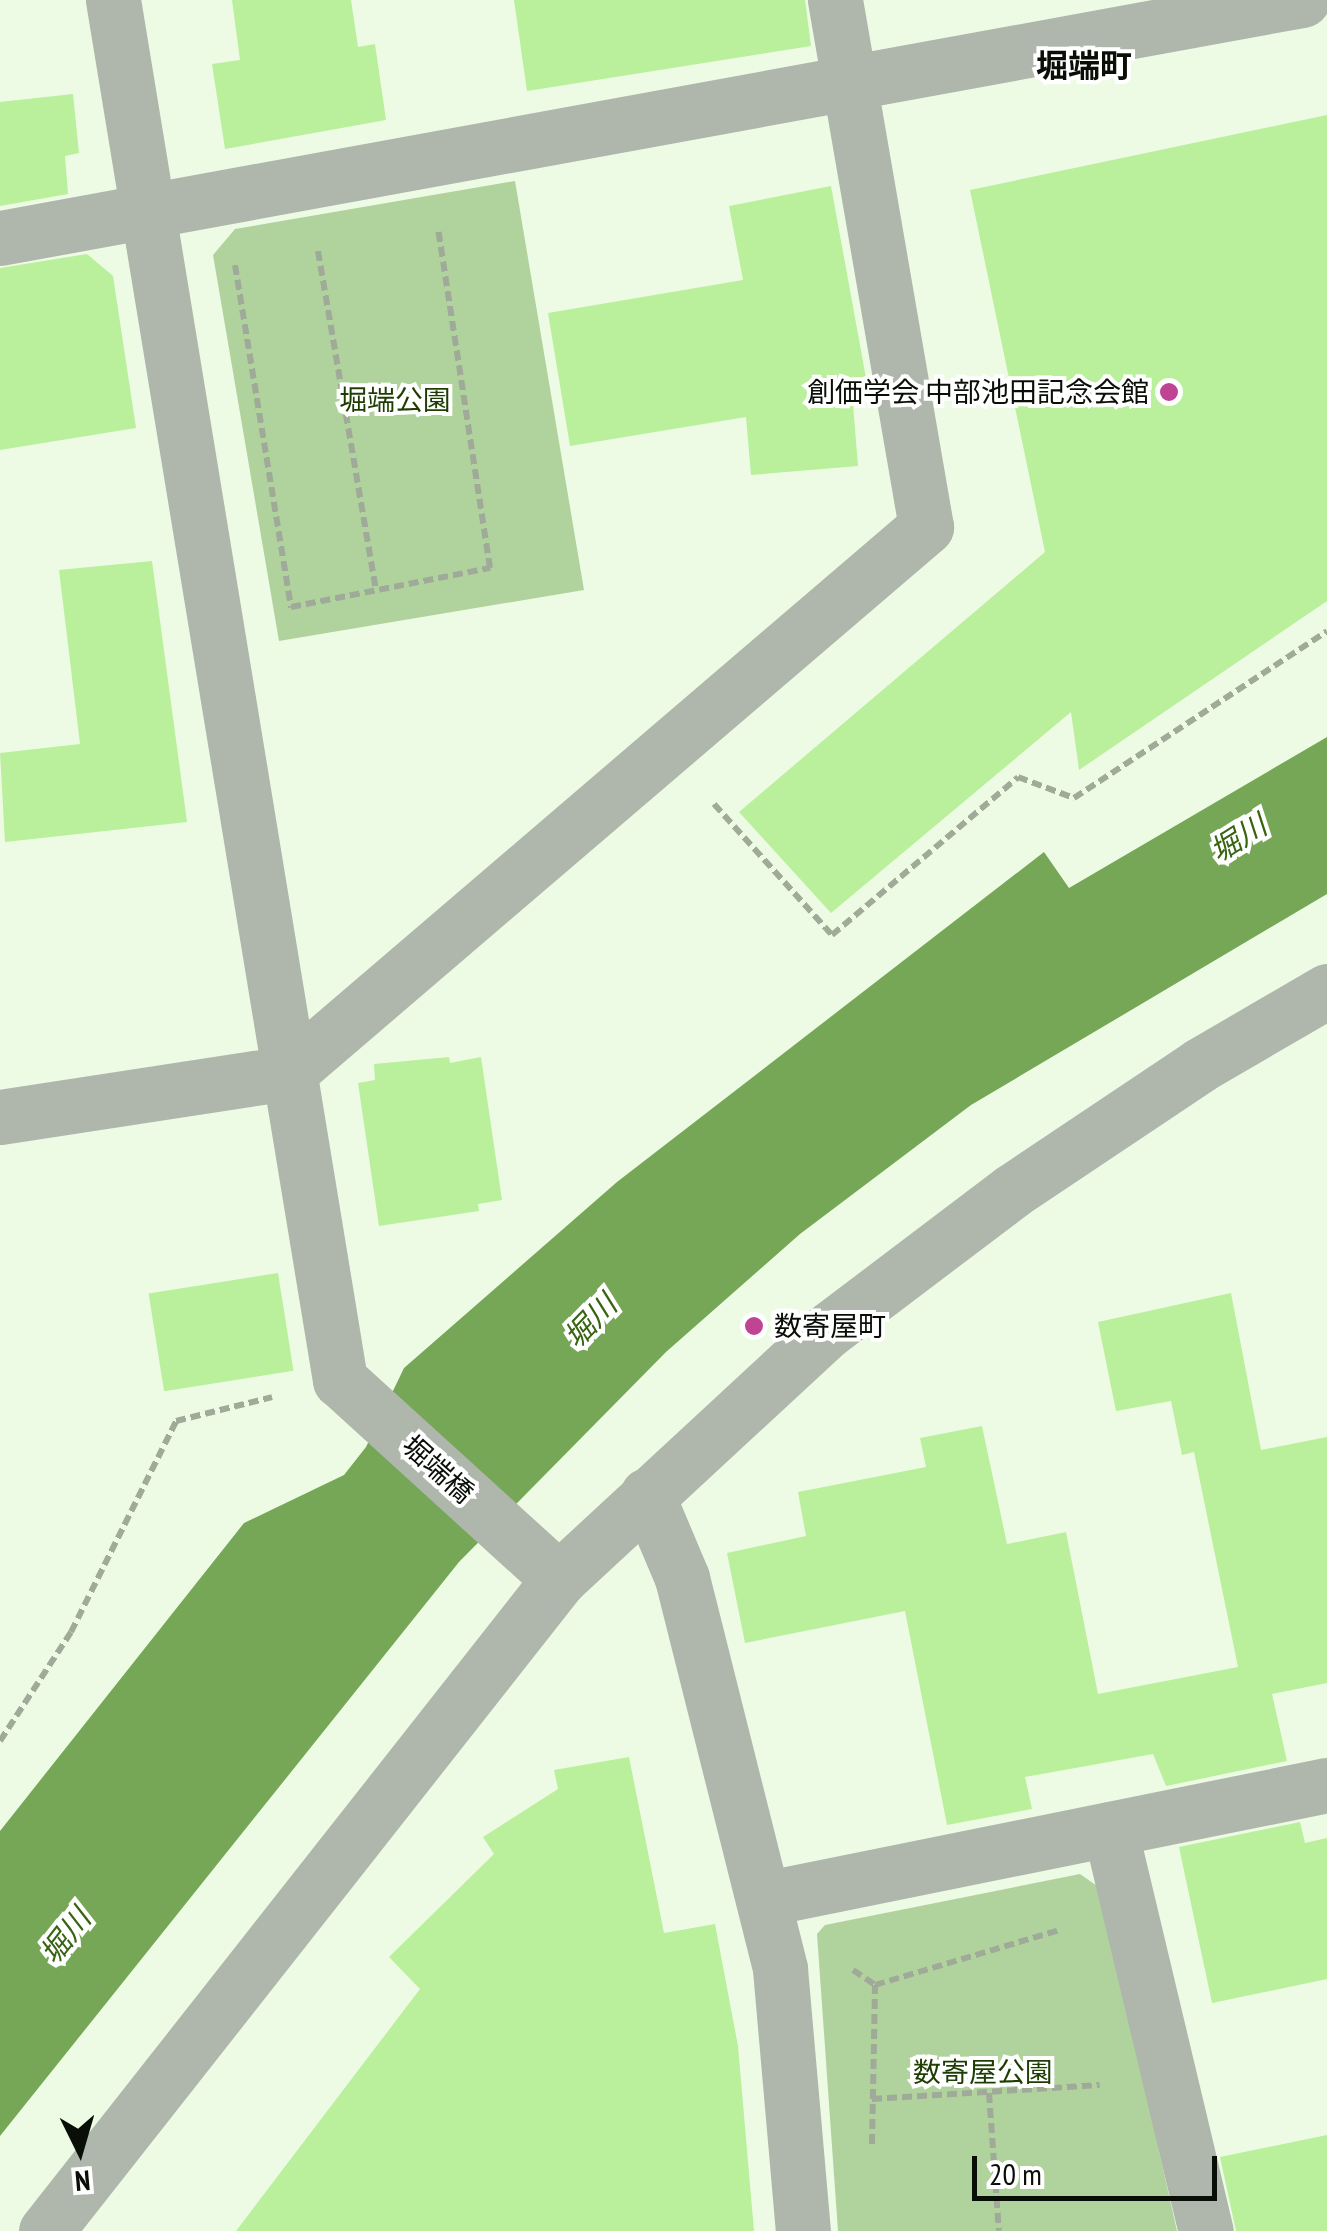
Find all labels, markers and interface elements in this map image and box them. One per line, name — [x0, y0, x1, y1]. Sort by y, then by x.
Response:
district label: 堀端町 — [1036, 46, 1132, 84]
place label: 創価学会 中部池田記念会館 — [807, 375, 1149, 409]
marker: 創価学会 中部池田記念会館 — [1158, 381, 1180, 403]
park label: 堀端公園 — [339, 383, 451, 417]
water label: 堀川 — [1203, 807, 1273, 869]
water label: 堀川 — [556, 1287, 624, 1355]
place label: 数寄屋町 — [774, 1309, 886, 1343]
marker: 数寄屋町 — [743, 1315, 765, 1337]
street label: 堀端橋 — [396, 1428, 480, 1510]
water label: 堀川 — [32, 1901, 98, 1971]
park label: 数寄屋公園 — [913, 2055, 1053, 2089]
north arrow — [30, 2101, 130, 2201]
scale bar — [977, 2136, 1222, 2198]
text: 20 m — [989, 2154, 1042, 2193]
text: N — [74, 2162, 92, 2200]

